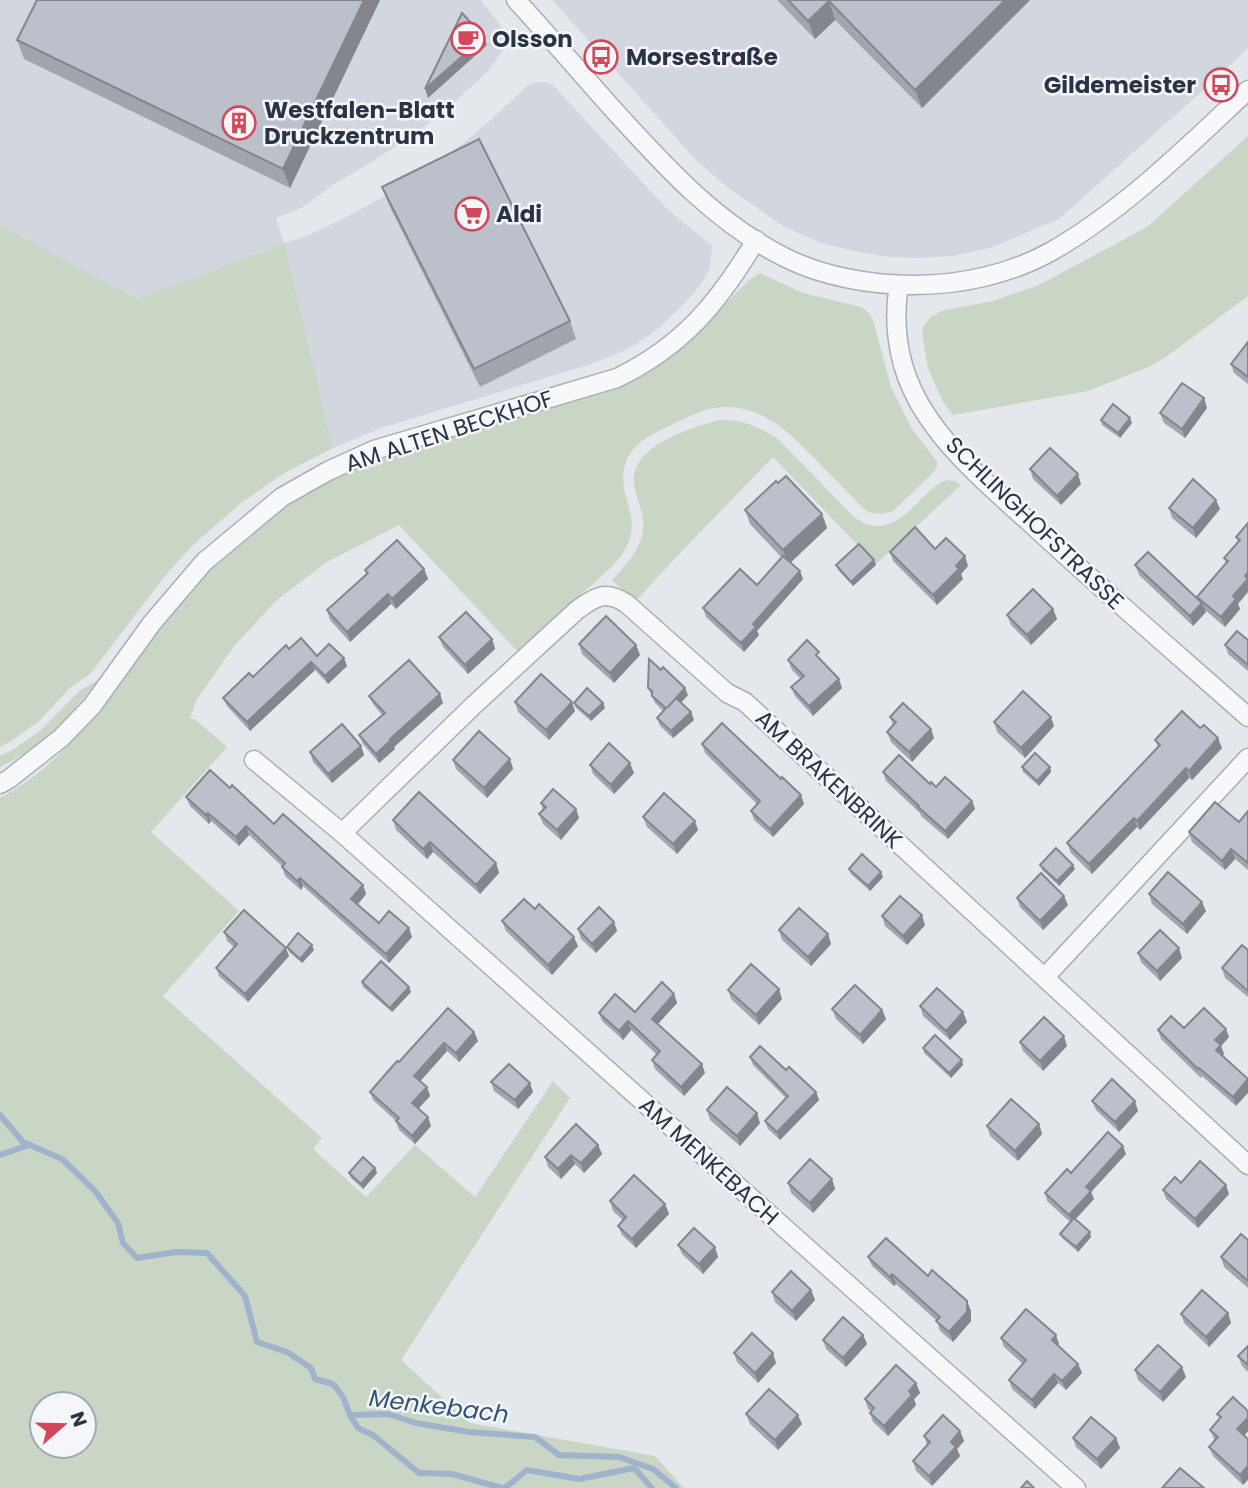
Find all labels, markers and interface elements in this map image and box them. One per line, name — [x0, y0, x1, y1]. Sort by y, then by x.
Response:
cafe icon: Olsson — [449, 20, 487, 58]
place label: Olsson — [492, 23, 573, 55]
bus stop icon: Morsestraße — [582, 38, 620, 76]
place label: Morsestraße — [626, 41, 778, 73]
bus stop icon: Gildemeister — [1202, 66, 1240, 104]
place label: Gildemeister — [1044, 69, 1196, 101]
place label: Westfalen-Blatt Druckzentrum — [264, 94, 454, 152]
building icon: Westfalen-Blatt Druckzentrum — [220, 104, 258, 142]
supermarket icon: Aldi — [453, 195, 491, 233]
place label: Aldi — [496, 198, 542, 230]
street label: AM ALTEN BECKHOF — [341, 382, 557, 480]
street label: SCHLINGHOFSTRASSE — [939, 429, 1131, 617]
street label: AM BRAKENBRINK — [748, 702, 910, 856]
street label: AM MENKEBACH — [632, 1090, 786, 1232]
water label: Menkebach — [367, 1381, 511, 1431]
north arrow — [28, 1390, 98, 1460]
text: N — [63, 1408, 94, 1431]

